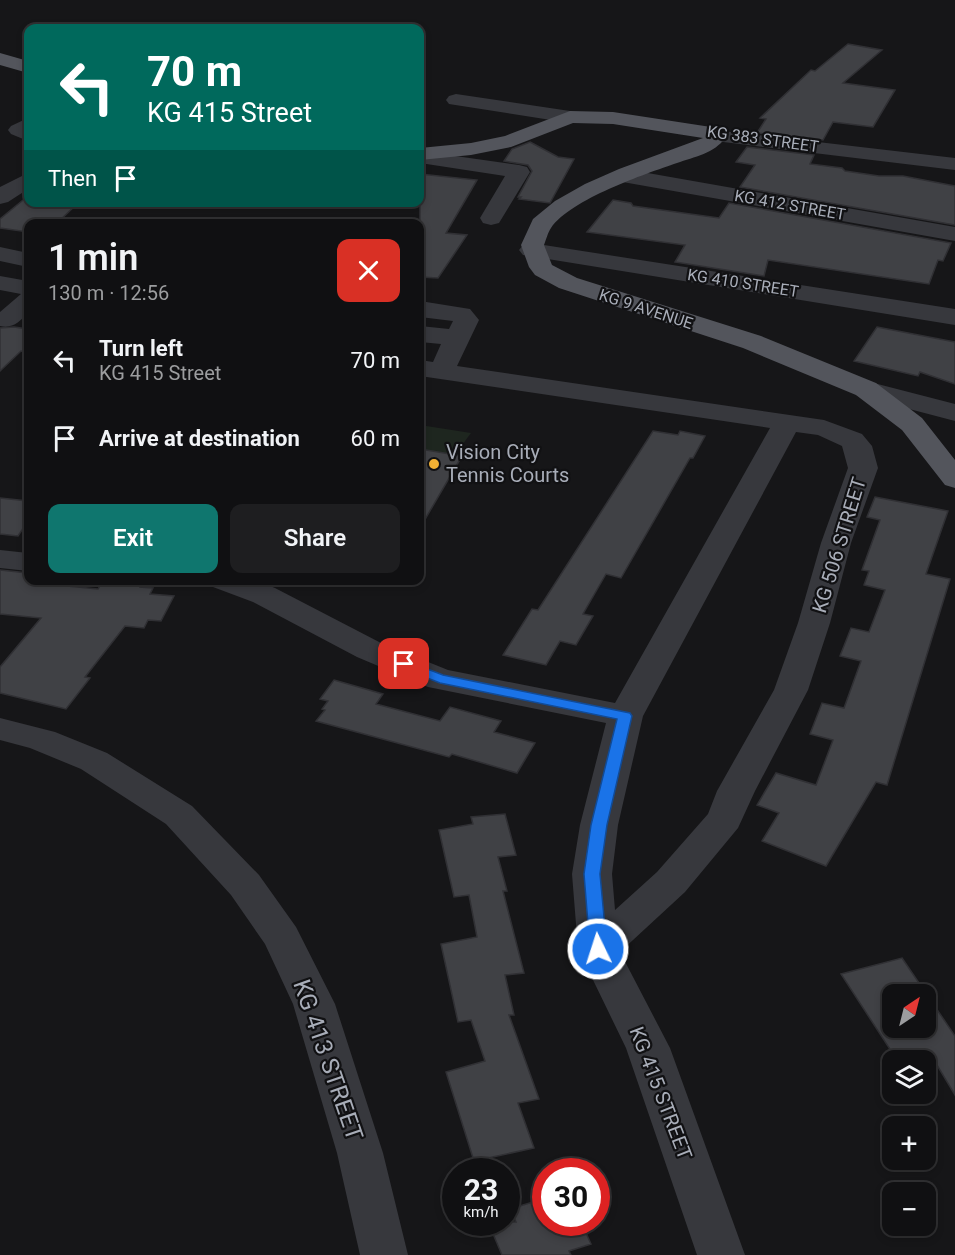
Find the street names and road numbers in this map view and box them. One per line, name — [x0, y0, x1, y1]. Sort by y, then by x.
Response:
street label: KG 383 STREET — [706, 122, 820, 156]
street label: KG 412 STREET — [733, 186, 847, 224]
street label: KG 410 STREET — [686, 265, 800, 301]
street label: KG 9 AVENUE — [597, 285, 695, 333]
street label: KG 506 STREET — [807, 474, 871, 616]
street label: KG 413 STREET — [287, 976, 369, 1144]
street label: KG 415 STREET — [625, 1023, 697, 1163]

